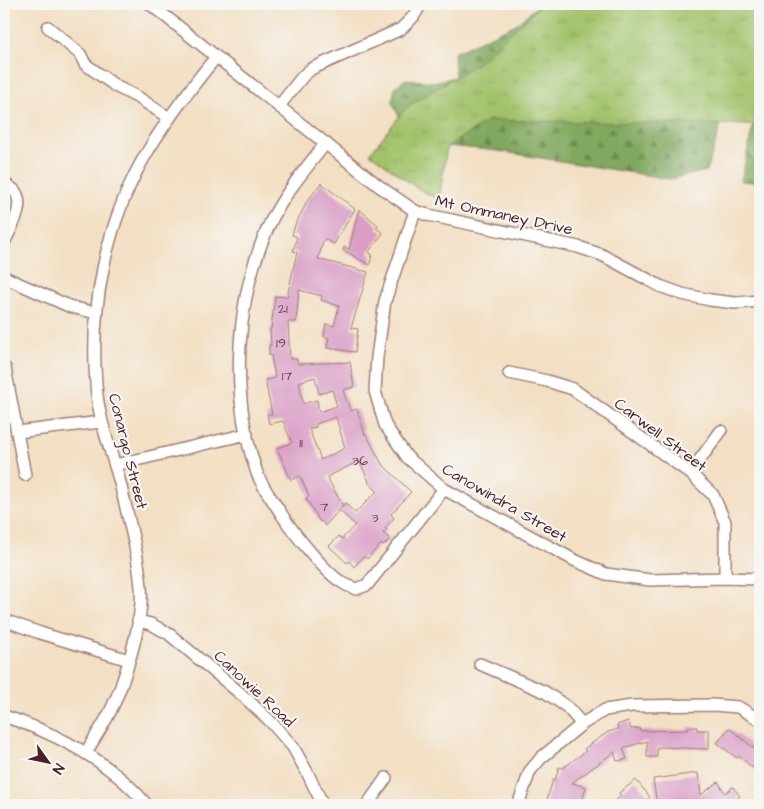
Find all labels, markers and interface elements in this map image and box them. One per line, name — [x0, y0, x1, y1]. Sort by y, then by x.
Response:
street label: Mt Ommaney Drive — [433, 190, 575, 241]
house number: 21 — [278, 299, 288, 319]
house number: 19 — [276, 333, 286, 353]
house number: 17 — [282, 366, 293, 386]
street label: Conargo Street — [102, 391, 153, 512]
street label: Carwell Street — [610, 393, 712, 477]
house number: 11 — [299, 433, 303, 453]
house number: 36 — [352, 451, 368, 471]
street label: Canowindra Street — [438, 458, 571, 548]
house number: 7 — [320, 497, 329, 517]
house number: 3 — [371, 508, 379, 528]
street label: Canowie Road — [209, 645, 300, 732]
north arrow — [22, 736, 72, 786]
text: N — [47, 759, 69, 778]

